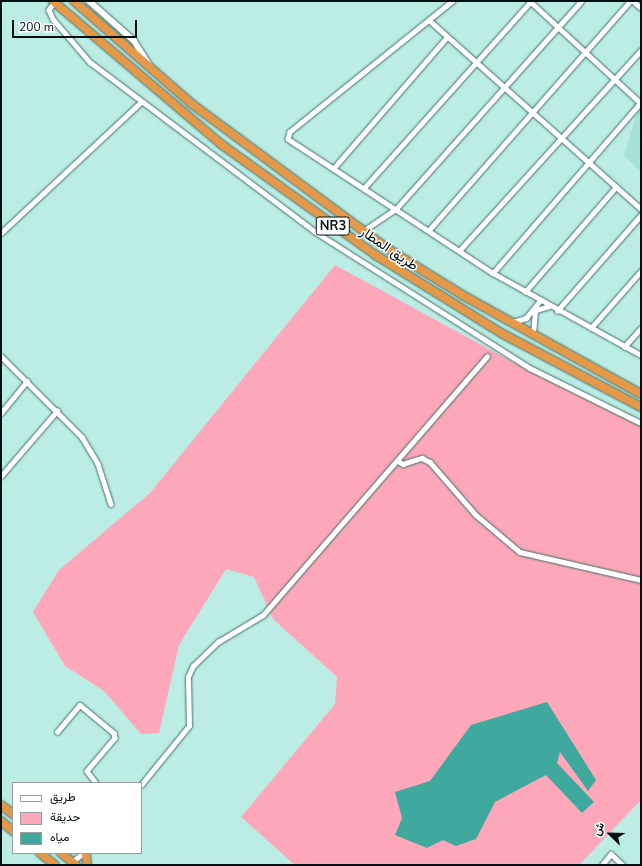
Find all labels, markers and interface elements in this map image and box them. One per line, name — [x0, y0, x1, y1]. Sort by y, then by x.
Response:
scale bar — [14, 12, 139, 38]
text: 200 m — [19, 19, 54, 35]
road number: NR3 — [315, 215, 351, 237]
street label: طريق المطار — [357, 223, 421, 275]
legend — [12, 782, 142, 854]
text: طريق — [50, 789, 75, 805]
text: حديقة — [50, 809, 80, 825]
north arrow — [590, 814, 630, 854]
text: ش — [589, 820, 608, 838]
text: مياه — [50, 829, 69, 845]

